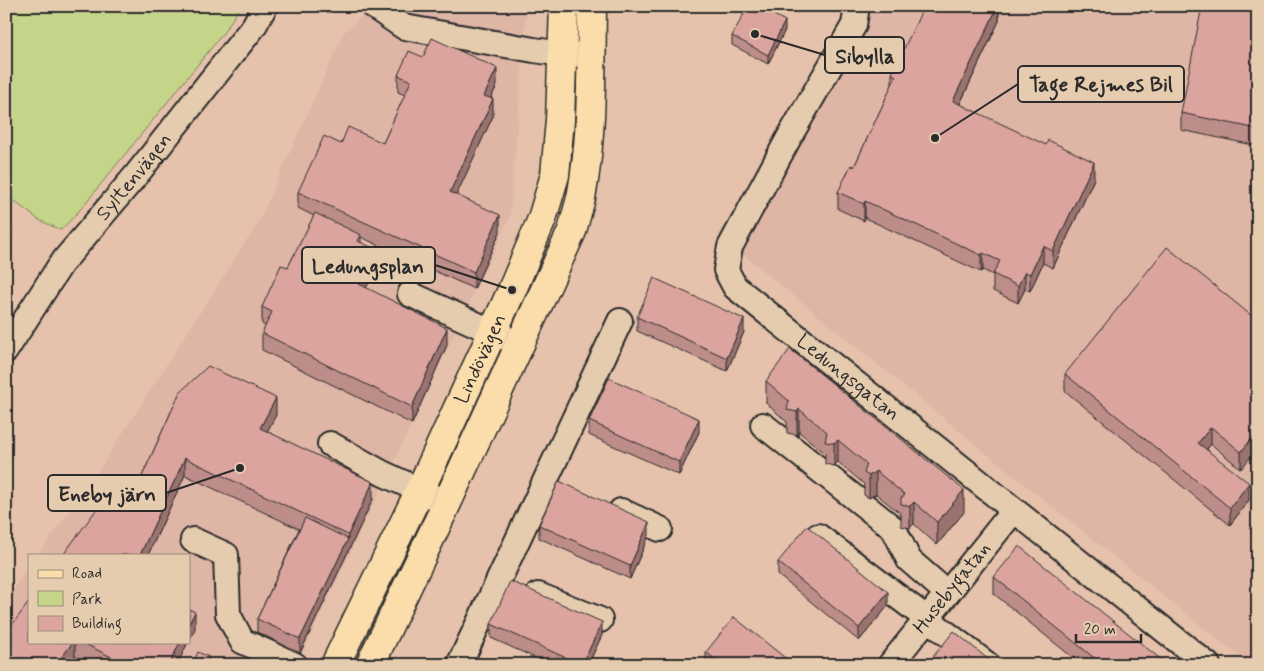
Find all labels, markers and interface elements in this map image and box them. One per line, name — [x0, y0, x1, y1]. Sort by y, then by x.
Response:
callout: Sibylla — [825, 37, 904, 73]
text: Sibylla — [835, 43, 895, 71]
callout: Tage Rejmes Bil — [1018, 66, 1184, 102]
text: Tage Rejmes Bil — [1029, 71, 1173, 101]
street label: Syltenvägen — [90, 127, 178, 226]
callout: Ledungsplan — [302, 247, 435, 283]
text: Ledungsplan — [312, 253, 424, 281]
street label: Lindövägen — [448, 309, 513, 408]
street label: Ledungsgatan — [791, 328, 905, 427]
callout: Eneby järn — [48, 475, 166, 511]
text: Eneby järn — [58, 481, 156, 509]
street label: Husebygatan — [907, 536, 997, 639]
legend — [28, 554, 190, 644]
text: Road — [72, 564, 102, 584]
text: Park — [72, 590, 102, 610]
scale bar — [1076, 611, 1142, 643]
text: Building — [72, 614, 122, 635]
text: 20 m — [1084, 620, 1116, 640]

